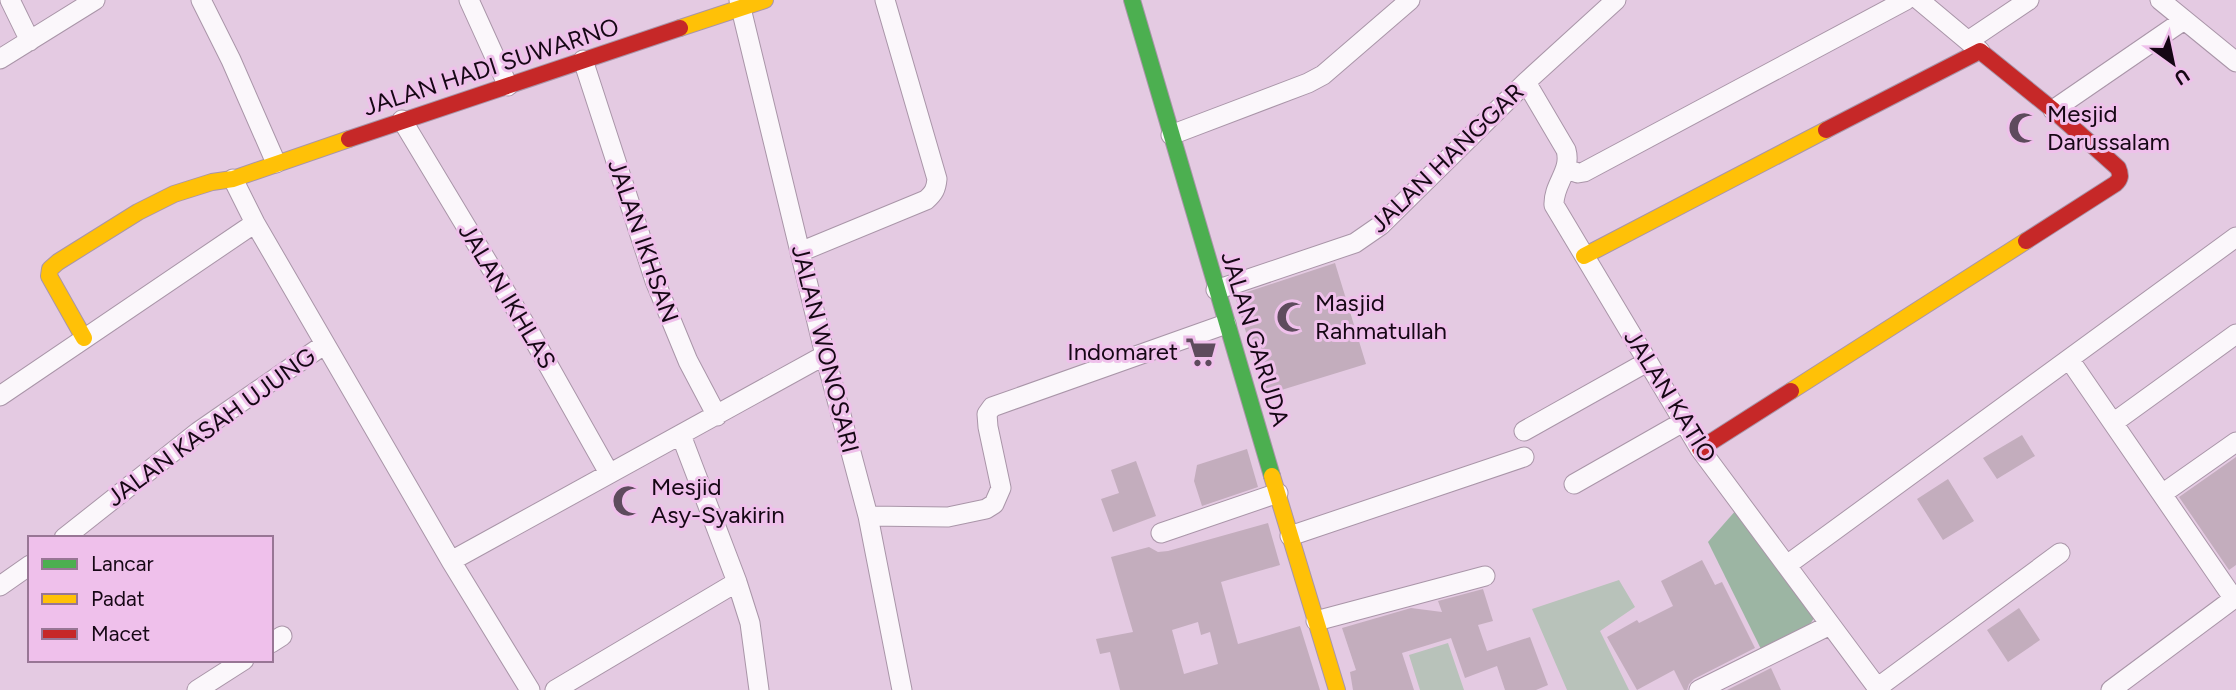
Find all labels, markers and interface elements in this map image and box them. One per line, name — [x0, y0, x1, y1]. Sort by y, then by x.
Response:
street label: JALAN HADI SUWARNO — [359, 11, 622, 122]
north arrow — [2138, 28, 2208, 98]
text: U — [2170, 64, 2194, 90]
street label: JALAN HANGGAR — [1364, 77, 1529, 238]
place label: Mesjid Darussalam — [2047, 99, 2170, 156]
mosque icon: Mesjid Darussalam — [2007, 111, 2041, 145]
street label: JALAN IKHSAN — [602, 155, 685, 326]
street label: JALAN IKHLAS — [453, 218, 562, 374]
street label: JALAN WONOSARI — [786, 242, 865, 456]
street label: JALAN GARUDA — [1215, 248, 1296, 430]
place label: Masjid Rahmatullah — [1315, 288, 1447, 345]
mosque icon: Masjid Rahmatullah — [1275, 300, 1309, 334]
street label: JALAN KATIO — [1618, 324, 1723, 467]
supermarket icon: Indomaret — [1184, 335, 1218, 369]
place label: Indomaret — [1067, 337, 1178, 366]
street label: JALAN KASAH UJUNG — [101, 341, 321, 512]
place label: Mesjid Asy-Syakirin — [651, 472, 785, 529]
mosque icon: Mesjid Asy-Syakirin — [611, 484, 645, 518]
legend — [28, 536, 273, 662]
text: Lancar — [91, 551, 154, 576]
text: Padat — [91, 586, 145, 611]
text: Macet — [91, 621, 150, 646]

